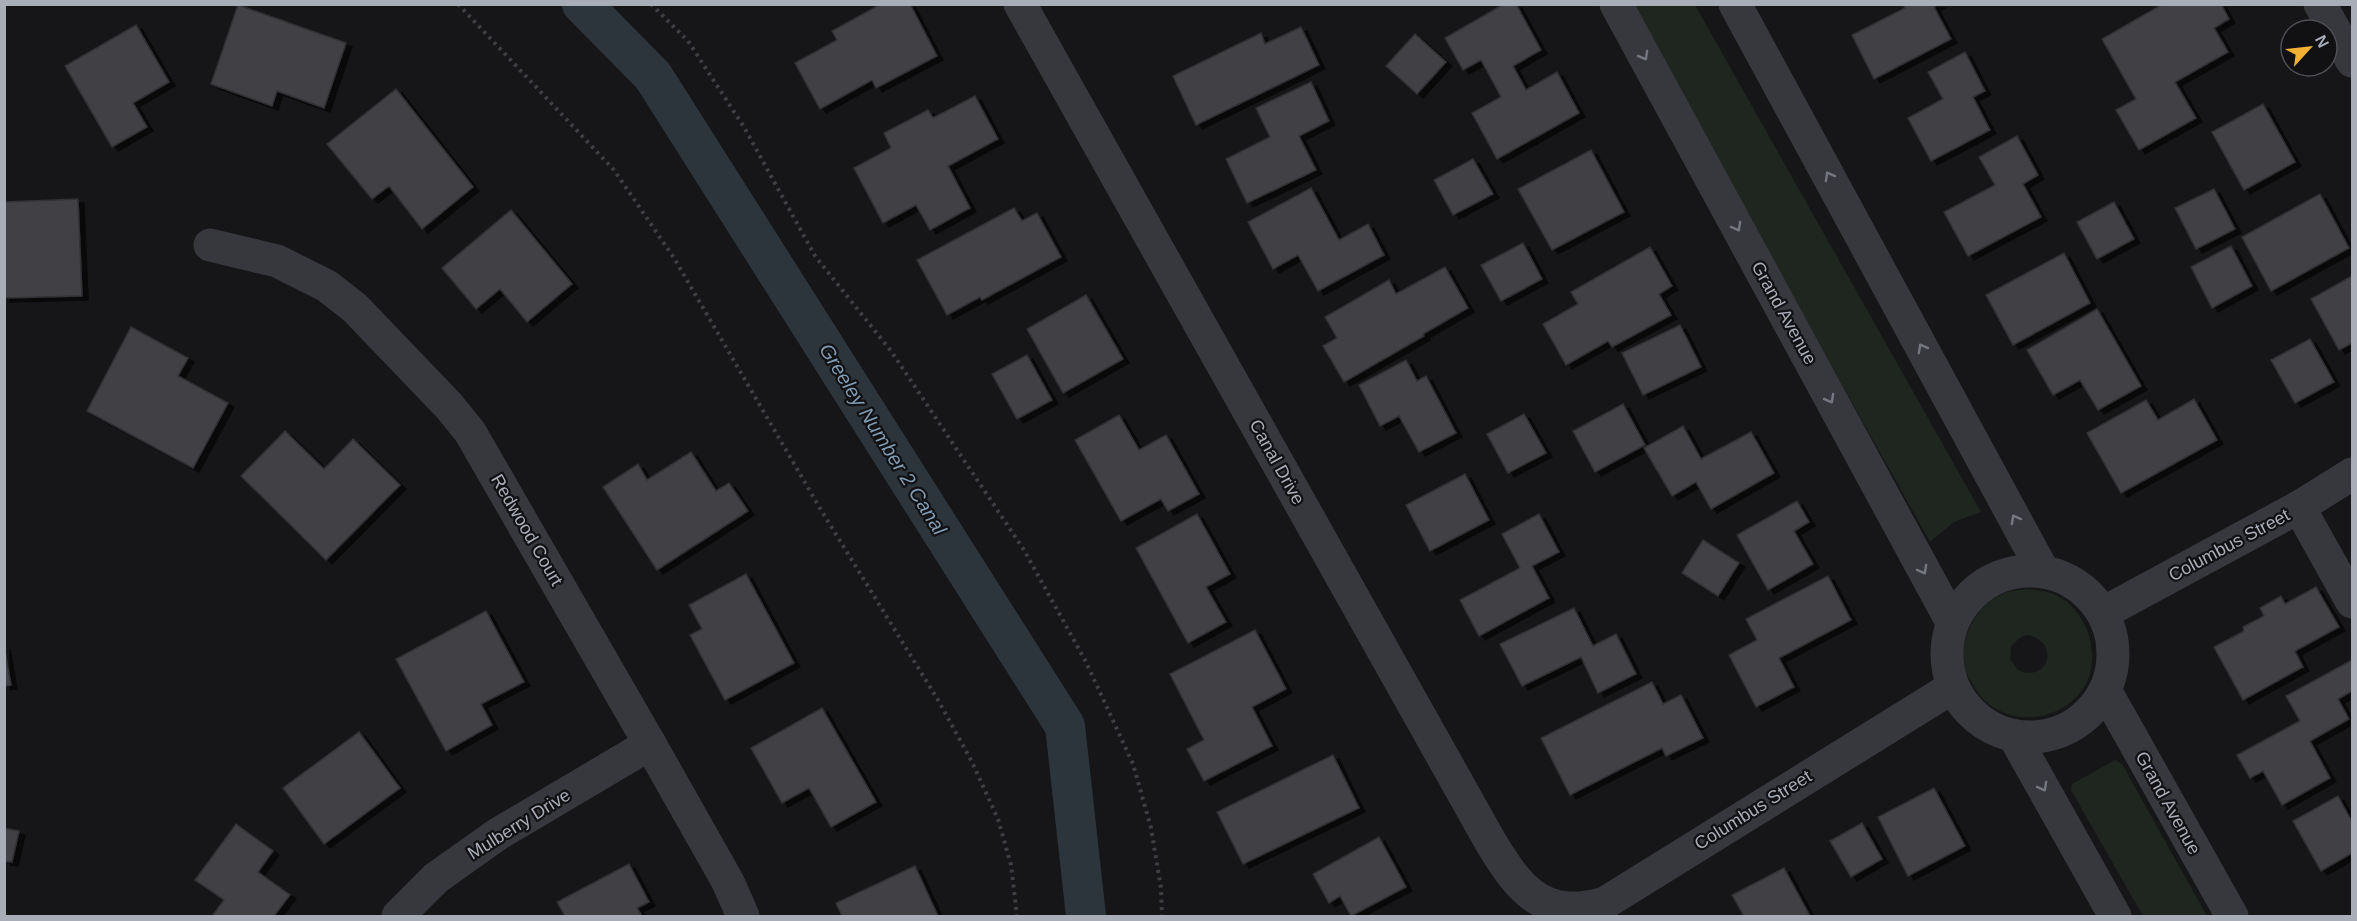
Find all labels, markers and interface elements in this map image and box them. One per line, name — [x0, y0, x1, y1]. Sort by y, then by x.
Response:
north arrow — [2279, 18, 2339, 78]
text: N — [2312, 32, 2332, 50]
one-way arrow — [1637, 50, 1648, 60]
one-way arrow — [1825, 172, 1836, 183]
one-way arrow — [1730, 221, 1741, 231]
street label: Grand Avenue — [1747, 258, 1821, 368]
water label: Greeley Number 2 Canal — [815, 339, 951, 539]
one-way arrow — [1918, 344, 1929, 354]
one-way arrow — [1823, 392, 1834, 403]
street label: Canal Drive — [1245, 416, 1309, 508]
street label: Redwood Court — [487, 471, 567, 589]
street label: Columbus Street — [2165, 505, 2293, 585]
one-way arrow — [2011, 515, 2022, 525]
one-way arrow — [1916, 564, 1927, 574]
street label: Grand Avenue — [2131, 748, 2205, 858]
street label: Columbus Street — [1691, 766, 1815, 854]
one-way arrow — [2035, 781, 2047, 792]
street label: Mulberry Drive — [464, 785, 574, 863]

